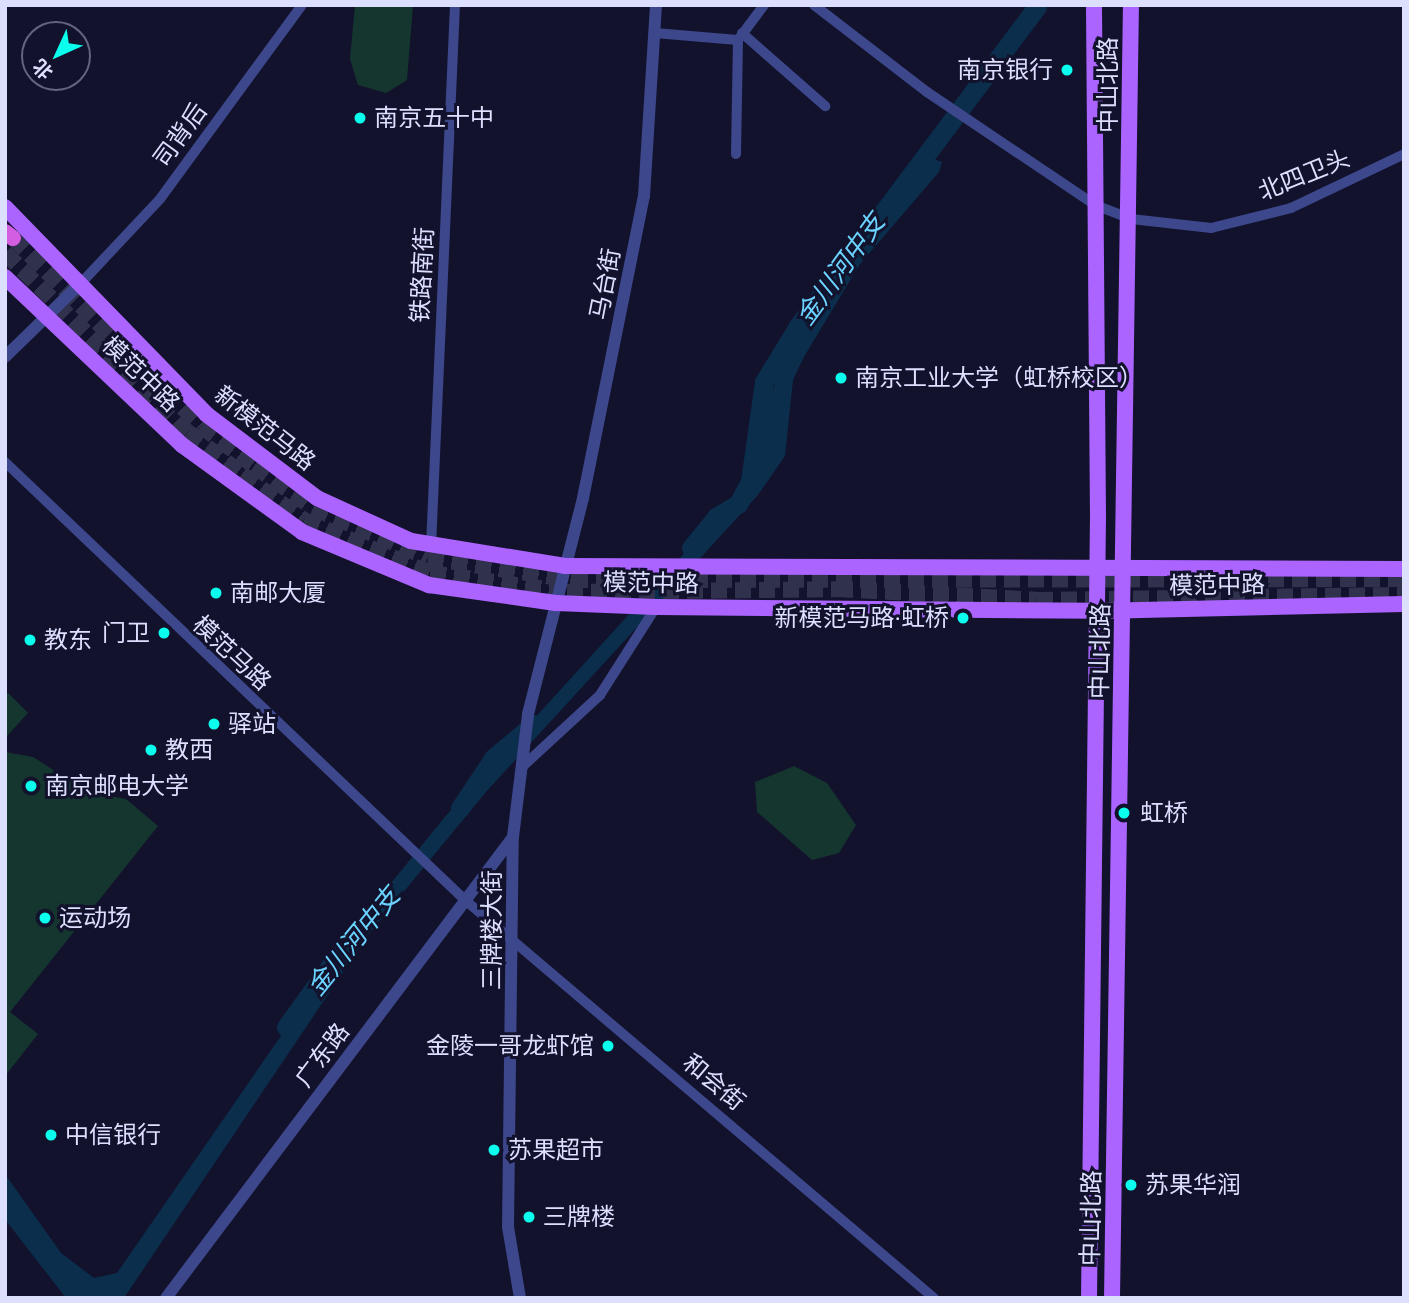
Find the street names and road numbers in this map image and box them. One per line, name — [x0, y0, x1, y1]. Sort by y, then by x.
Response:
street label: 中山北路 — [1094, 37, 1122, 133]
street label: 司背后 — [147, 97, 213, 173]
street label: 北四卫头 — [1254, 144, 1354, 206]
street label: 铁路南街 — [405, 226, 439, 324]
street label: 马台街 — [584, 246, 626, 322]
street label: 模范中路 — [96, 330, 186, 418]
street label: 新模范马路 — [209, 380, 321, 476]
street label: 模范中路 — [603, 568, 699, 598]
street label: 模范中路 — [1169, 570, 1265, 600]
street label: 中山北路 — [1085, 603, 1115, 699]
street label: 模范马路 — [187, 610, 277, 696]
street label: 三牌楼大街 — [478, 870, 506, 990]
street label: 广东路 — [289, 1018, 355, 1092]
street label: 和会街 — [677, 1048, 751, 1116]
street label: 中山北路 — [1076, 1170, 1106, 1266]

